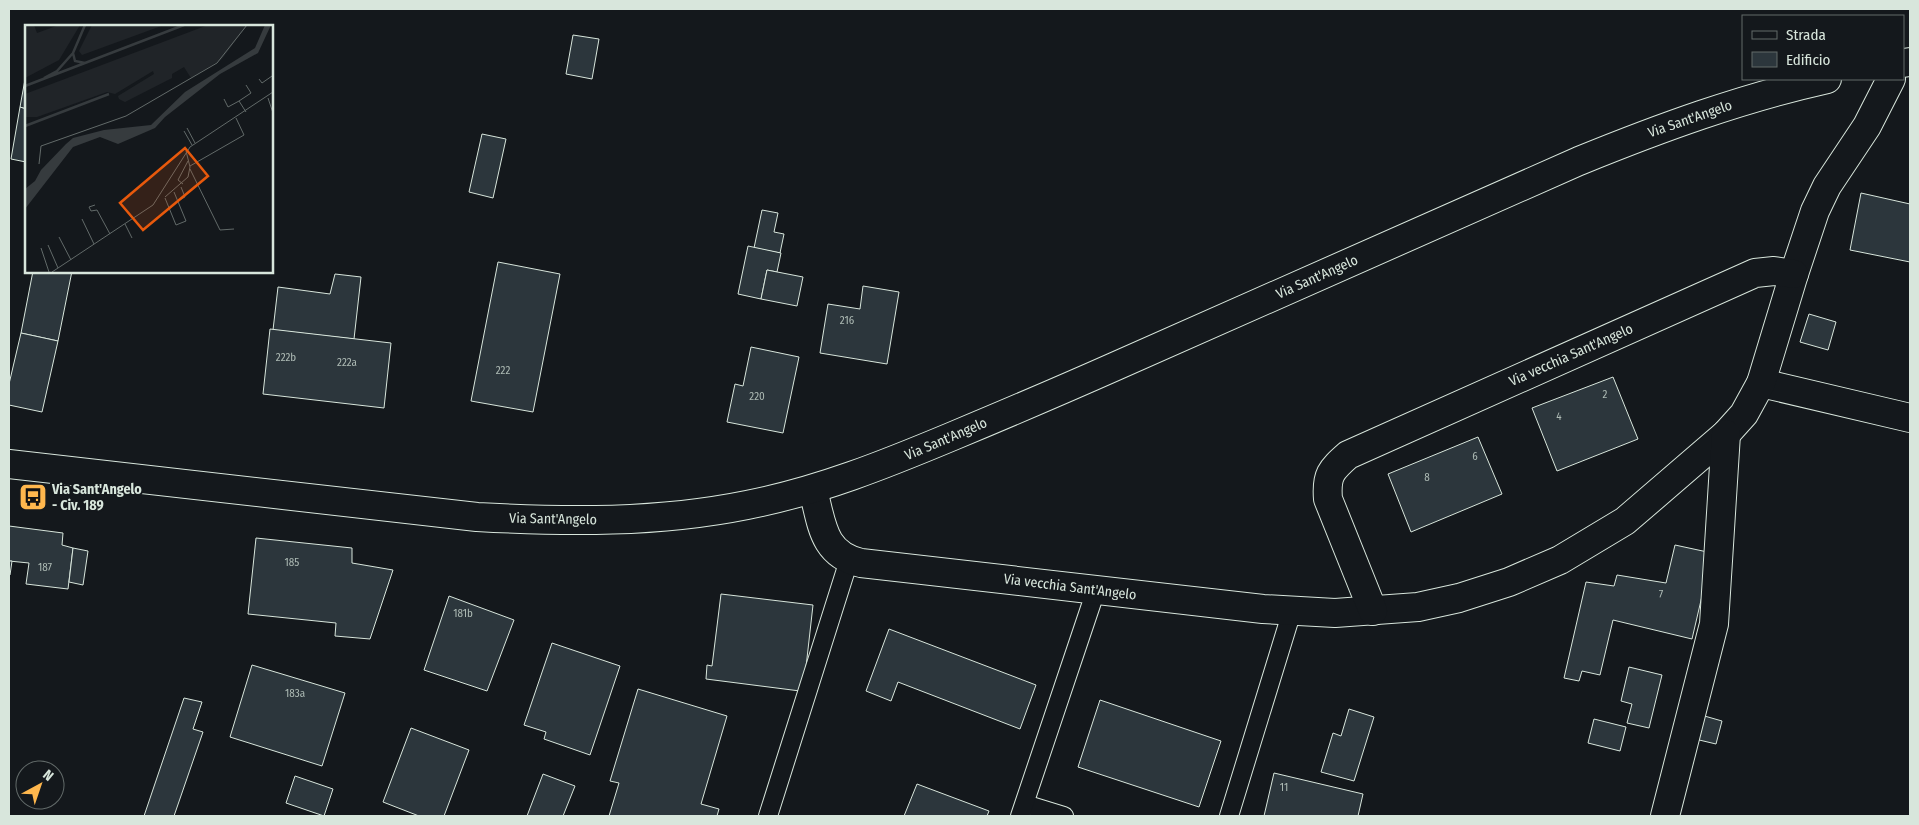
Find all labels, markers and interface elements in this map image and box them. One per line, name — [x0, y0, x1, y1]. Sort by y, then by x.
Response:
legend — [1742, 15, 1904, 80]
inset map — [25, 25, 272, 272]
text: Strada — [1786, 26, 1826, 44]
text: Edificio — [1786, 51, 1831, 69]
street label: Via Sant'Angelo — [1646, 97, 1734, 141]
street label: Via Sant'Angelo — [1273, 251, 1361, 303]
house number: 216 — [840, 314, 855, 327]
street label: Via vecchia Sant'Angelo — [1506, 320, 1636, 390]
house number: 222b — [276, 351, 296, 364]
house number: 222a — [337, 356, 357, 369]
house number: 222 — [496, 364, 510, 377]
house number: 2 — [1603, 388, 1608, 401]
house number: 220 — [749, 390, 765, 403]
house number: 4 — [1556, 410, 1562, 423]
street label: Via Sant'Angelo — [902, 414, 990, 464]
house number: 6 — [1472, 450, 1478, 463]
house number: 8 — [1424, 471, 1430, 484]
place label: Via Sant'Angelo - Civ. 189 — [51, 481, 142, 514]
bus stop icon: Via Sant'Angelo - Civ. 189 — [18, 482, 48, 512]
street label: Via Sant'Angelo — [509, 510, 597, 528]
house number: 185 — [285, 556, 299, 569]
house number: 187 — [38, 561, 53, 574]
street label: Via vecchia Sant'Angelo — [1003, 570, 1137, 604]
house number: 7 — [1659, 588, 1664, 601]
house number: 181b — [453, 607, 473, 620]
house number: 183a — [285, 687, 305, 700]
north arrow — [15, 760, 65, 810]
text: N — [39, 766, 57, 785]
house number: 11 — [1280, 781, 1288, 794]

